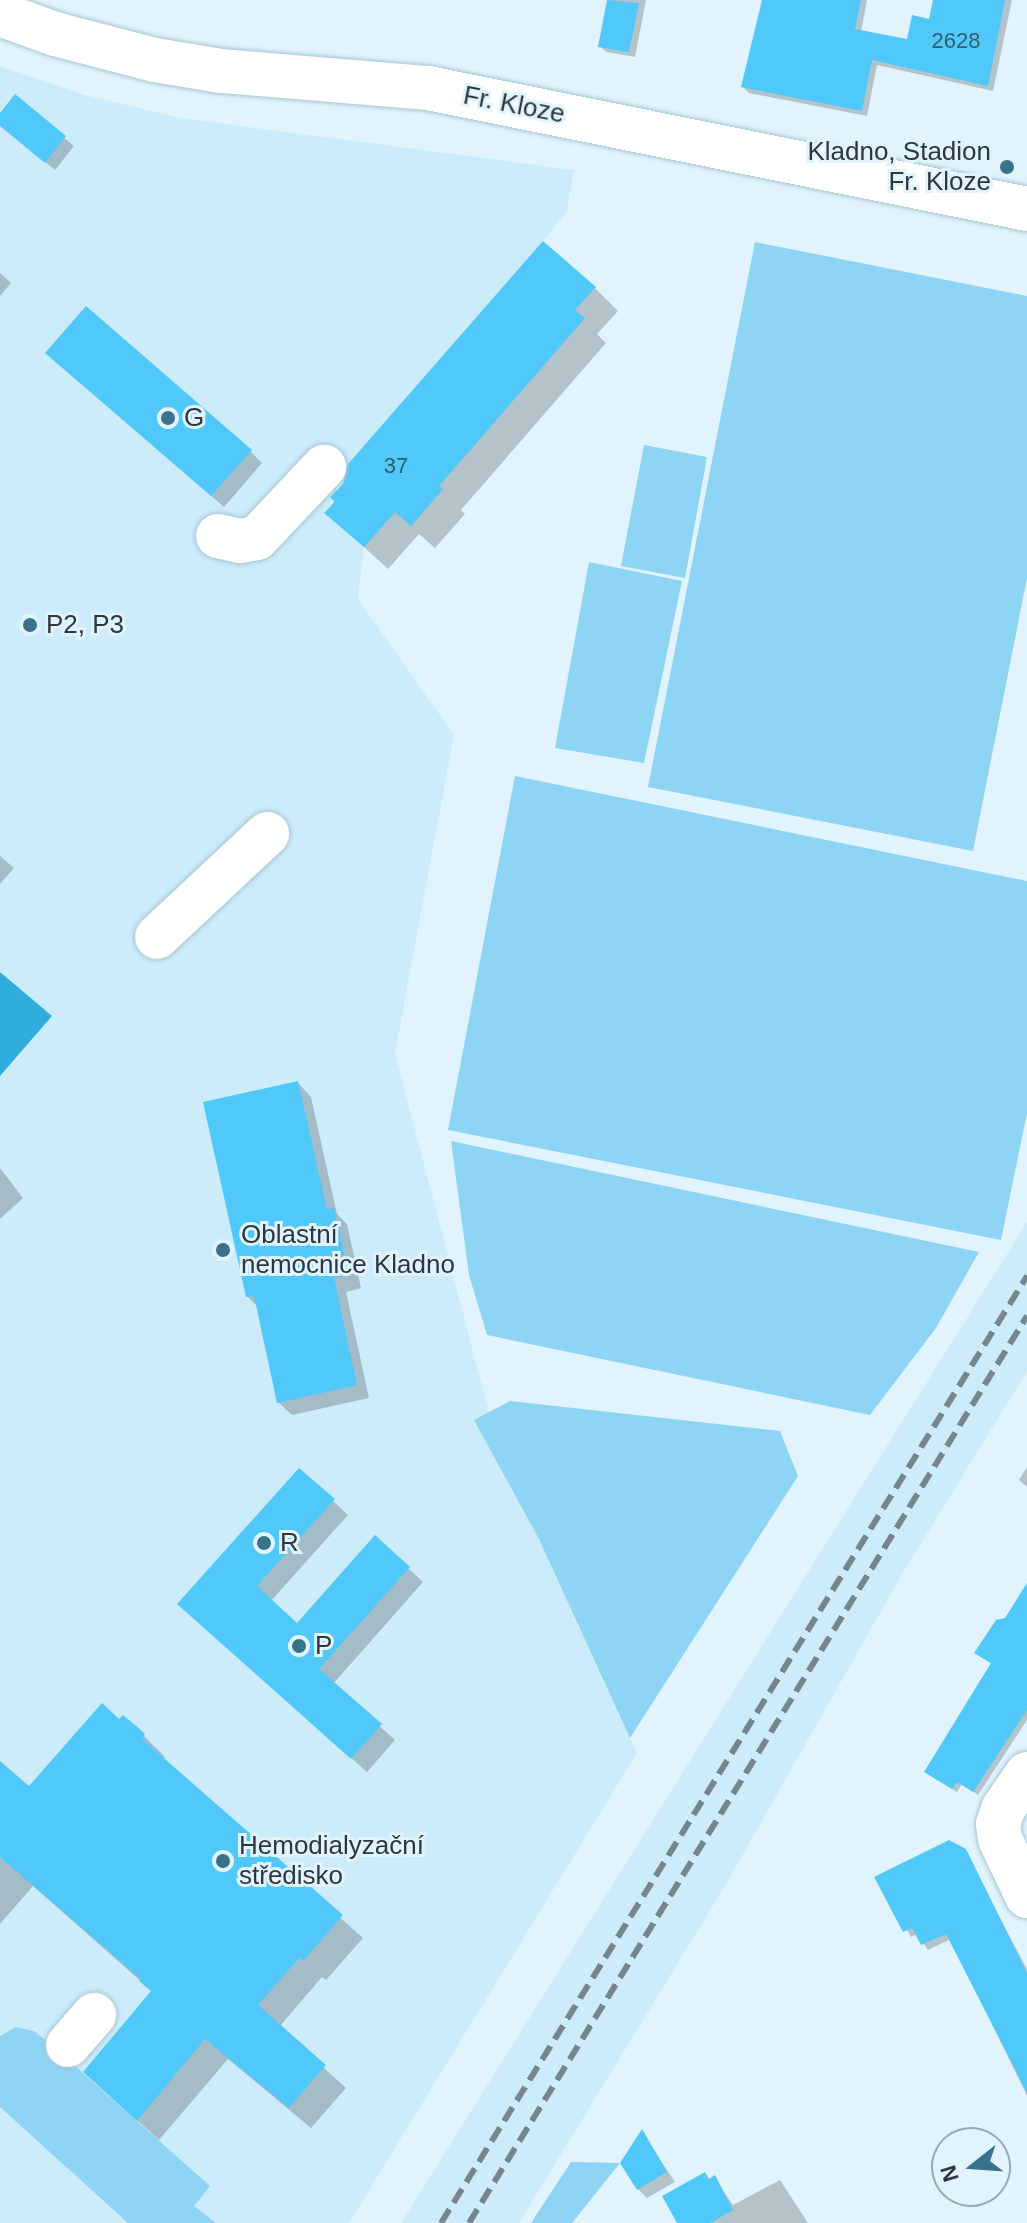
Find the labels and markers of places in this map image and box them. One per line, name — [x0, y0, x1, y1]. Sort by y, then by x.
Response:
place label: Kladno, Stadion Fr. Kloze — [807, 136, 991, 198]
marker: Kladno, Stadion Fr. Kloze — [998, 158, 1016, 176]
place label: G — [184, 402, 204, 434]
marker: G — [159, 409, 177, 427]
place label: P2, P3 — [46, 609, 124, 641]
marker: P2, P3 — [21, 616, 39, 634]
place label: Oblastní nemocnice Kladno — [241, 1219, 455, 1280]
marker: Oblastní nemocnice Kladno — [212, 1239, 234, 1261]
place label: R — [280, 1527, 299, 1559]
marker: R — [255, 1534, 273, 1552]
place label: P — [315, 1630, 332, 1662]
marker: P — [290, 1637, 308, 1655]
place label: Hemodialyzační středisko — [239, 1830, 424, 1892]
marker: Hemodialyzační středisko — [214, 1852, 232, 1870]

